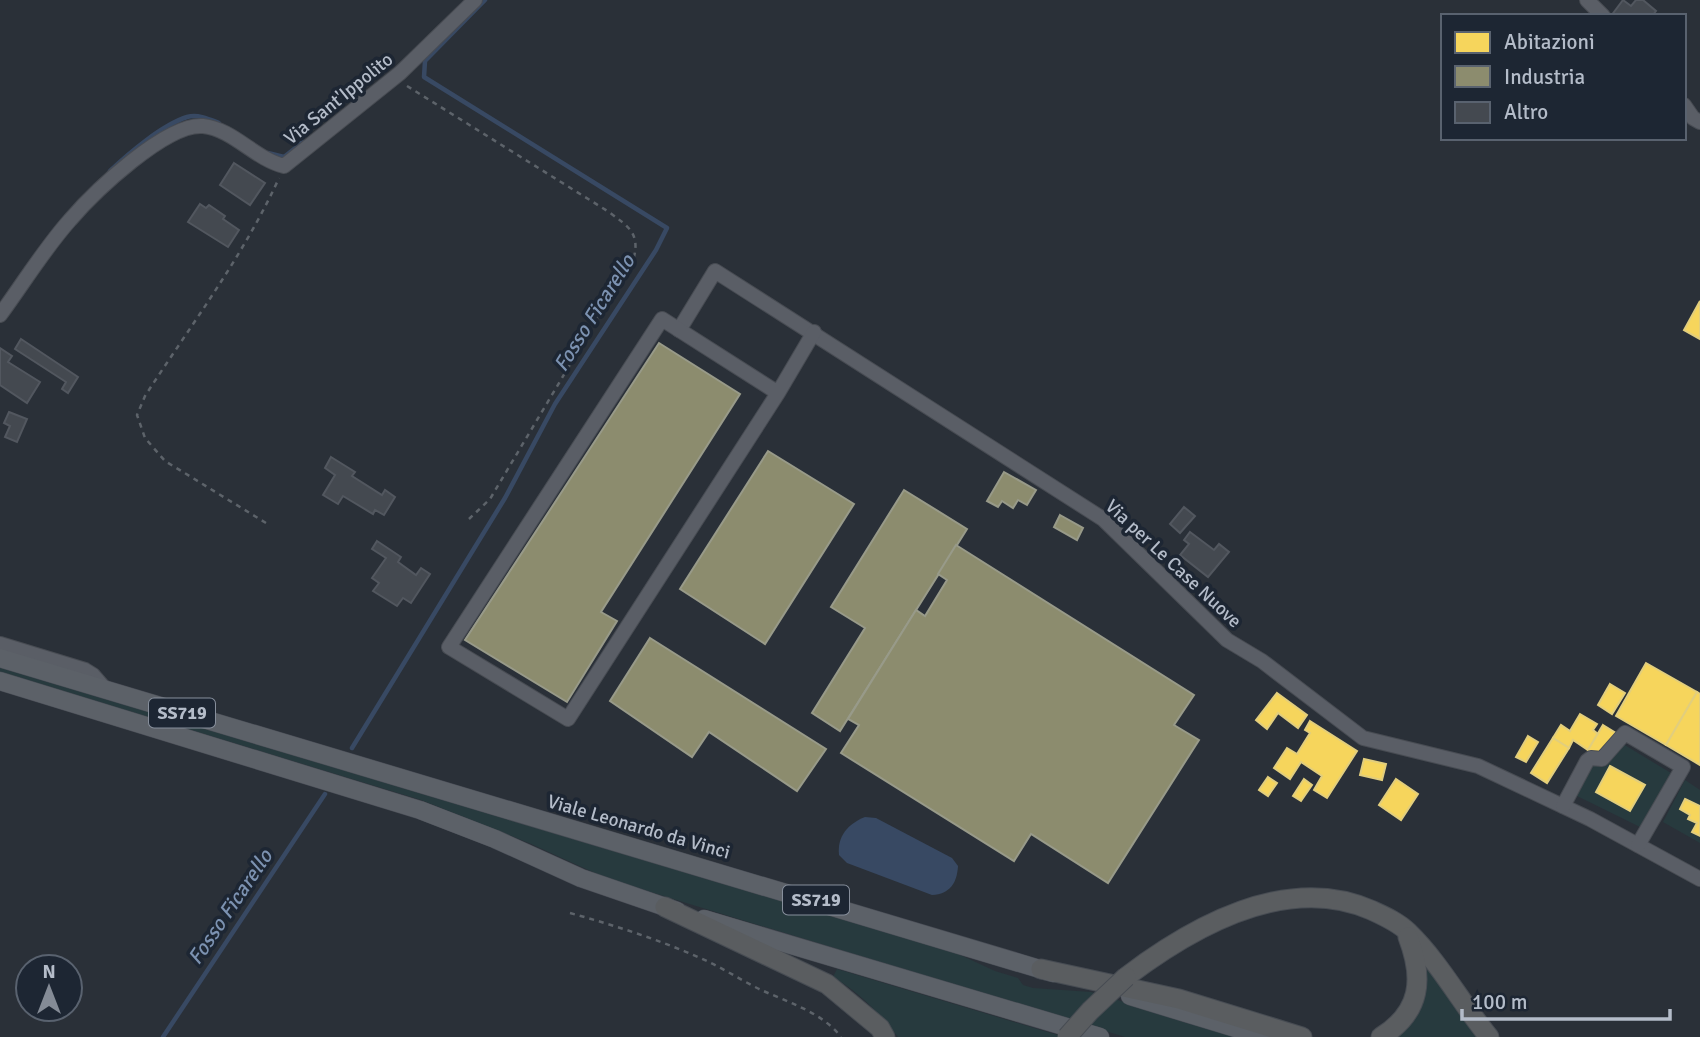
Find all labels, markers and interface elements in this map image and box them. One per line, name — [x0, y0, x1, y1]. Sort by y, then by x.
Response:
legend — [1441, 14, 1686, 140]
text: Abitazioni — [1504, 29, 1595, 55]
street label: Via Sant'Ippolito — [279, 47, 398, 150]
text: Industria — [1504, 64, 1585, 90]
text: Altro — [1504, 99, 1548, 125]
water label: Fosso Ficarello — [548, 249, 641, 376]
street label: Via per Le Case Nuove — [1100, 494, 1246, 633]
road number: SS719 — [149, 698, 215, 728]
street label: Viale Leonardo da Vinci — [545, 789, 733, 865]
water label: Fosso Ficarello — [182, 844, 279, 969]
road number: SS719 — [783, 886, 849, 915]
north arrow — [14, 953, 84, 1023]
text: N — [42, 960, 56, 984]
scale bar — [1462, 978, 1670, 1022]
text: 100 m — [1472, 989, 1527, 1015]

